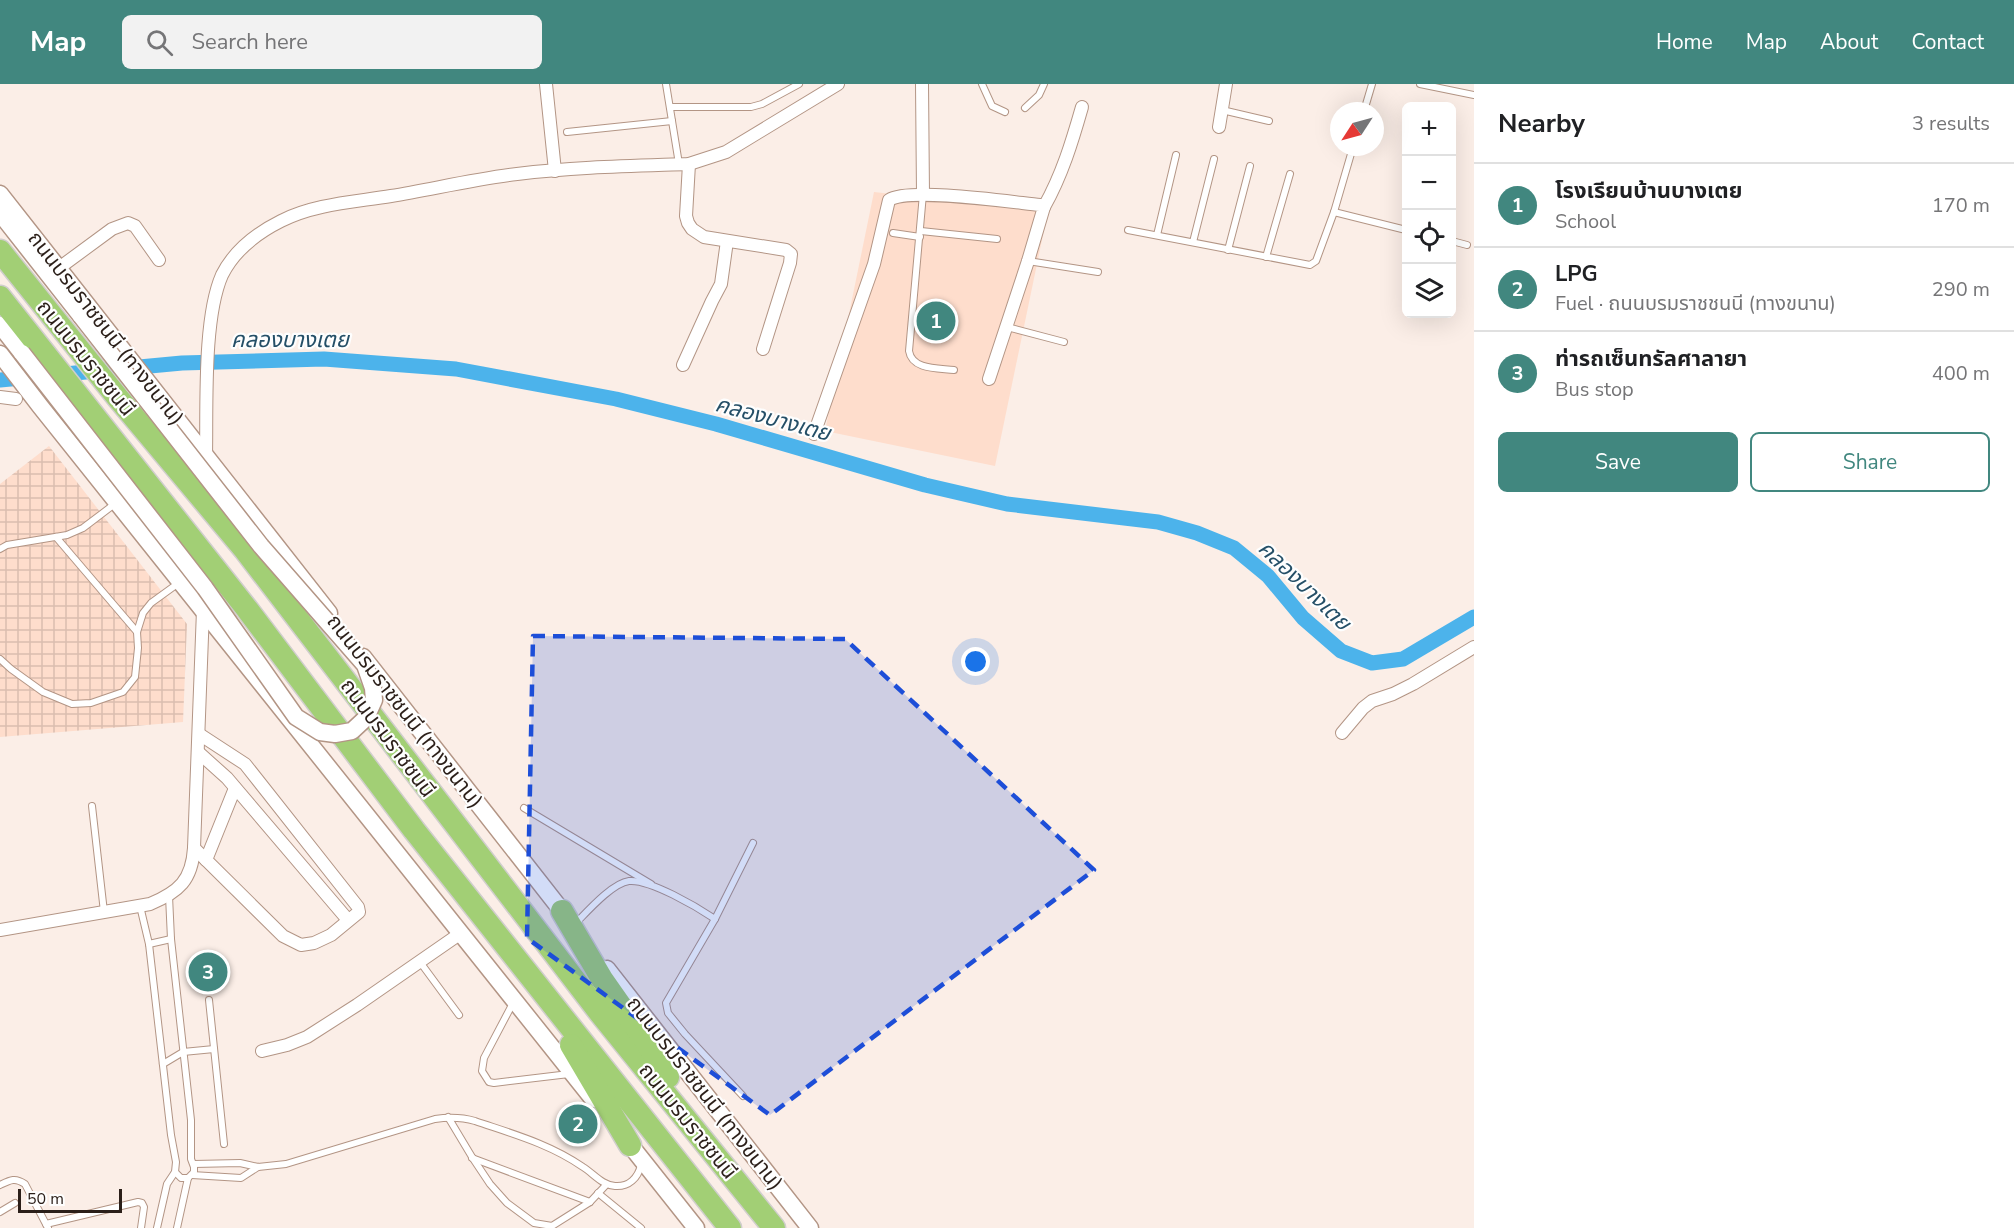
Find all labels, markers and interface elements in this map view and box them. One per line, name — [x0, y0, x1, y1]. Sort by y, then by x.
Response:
search box — [122, 15, 542, 69]
text: Map — [30, 23, 86, 61]
icon: search — [143, 26, 176, 59]
text: Search here — [191, 27, 308, 57]
text: Home — [1656, 28, 1713, 56]
text: Map — [1746, 28, 1787, 56]
text: About — [1820, 28, 1878, 56]
text: Contact — [1911, 28, 1984, 56]
north arrow — [1330, 102, 1384, 156]
map controls — [1402, 102, 1456, 318]
button: + — [1402, 102, 1456, 156]
text: Nearby — [1498, 106, 1585, 141]
text: 3 results — [1912, 110, 1990, 137]
button: − — [1402, 156, 1456, 210]
text: โรงเรียนบ้านบางเตย — [1555, 176, 1742, 206]
text: 1 — [1512, 192, 1524, 219]
text: 170 m — [1932, 192, 1990, 219]
text: School — [1555, 208, 1616, 235]
button: locate — [1402, 210, 1456, 264]
street label: ถนนบรมราชชนนี (ทางขนาน) — [23, 226, 189, 430]
text: LPG — [1555, 259, 1598, 289]
button: layers — [1402, 264, 1456, 318]
text: 2 — [1512, 276, 1524, 303]
text: 290 m — [1932, 276, 1990, 303]
text: Fuel · ถนนบรมราชชนนี (ทางขนาน) — [1555, 290, 1836, 317]
street label: ถนนบรมราชชนนี — [32, 295, 140, 421]
pin: 1 — [916, 298, 956, 344]
water label: คลองบางเตย — [231, 325, 351, 355]
text: ท่ารถเซ็นทรัลศาลายา — [1555, 344, 1747, 374]
text: 3 — [1512, 360, 1524, 387]
text: 400 m — [1932, 360, 1990, 387]
text: Bus stop — [1555, 376, 1634, 403]
water label: คลองบางเตย — [712, 389, 835, 449]
button: Save — [1498, 432, 1738, 492]
button: Share — [1750, 432, 1990, 492]
water label: คลองบางเตย — [1251, 534, 1359, 639]
street label: ถนนบรมราชชนนี (ทางขนาน) — [322, 609, 488, 813]
your location — [961, 647, 990, 676]
street label: ถนนบรมราชชนนี — [335, 674, 441, 802]
pin: 3 — [188, 950, 228, 994]
street label: ถนนบรมราชชนนี (ทางขนาน) — [622, 991, 788, 1195]
street label: ถนนบรมราชชนนี — [634, 1058, 742, 1184]
pin: 2 — [558, 1102, 598, 1146]
scale bar — [18, 1186, 122, 1214]
text: 50 m — [27, 1188, 64, 1210]

